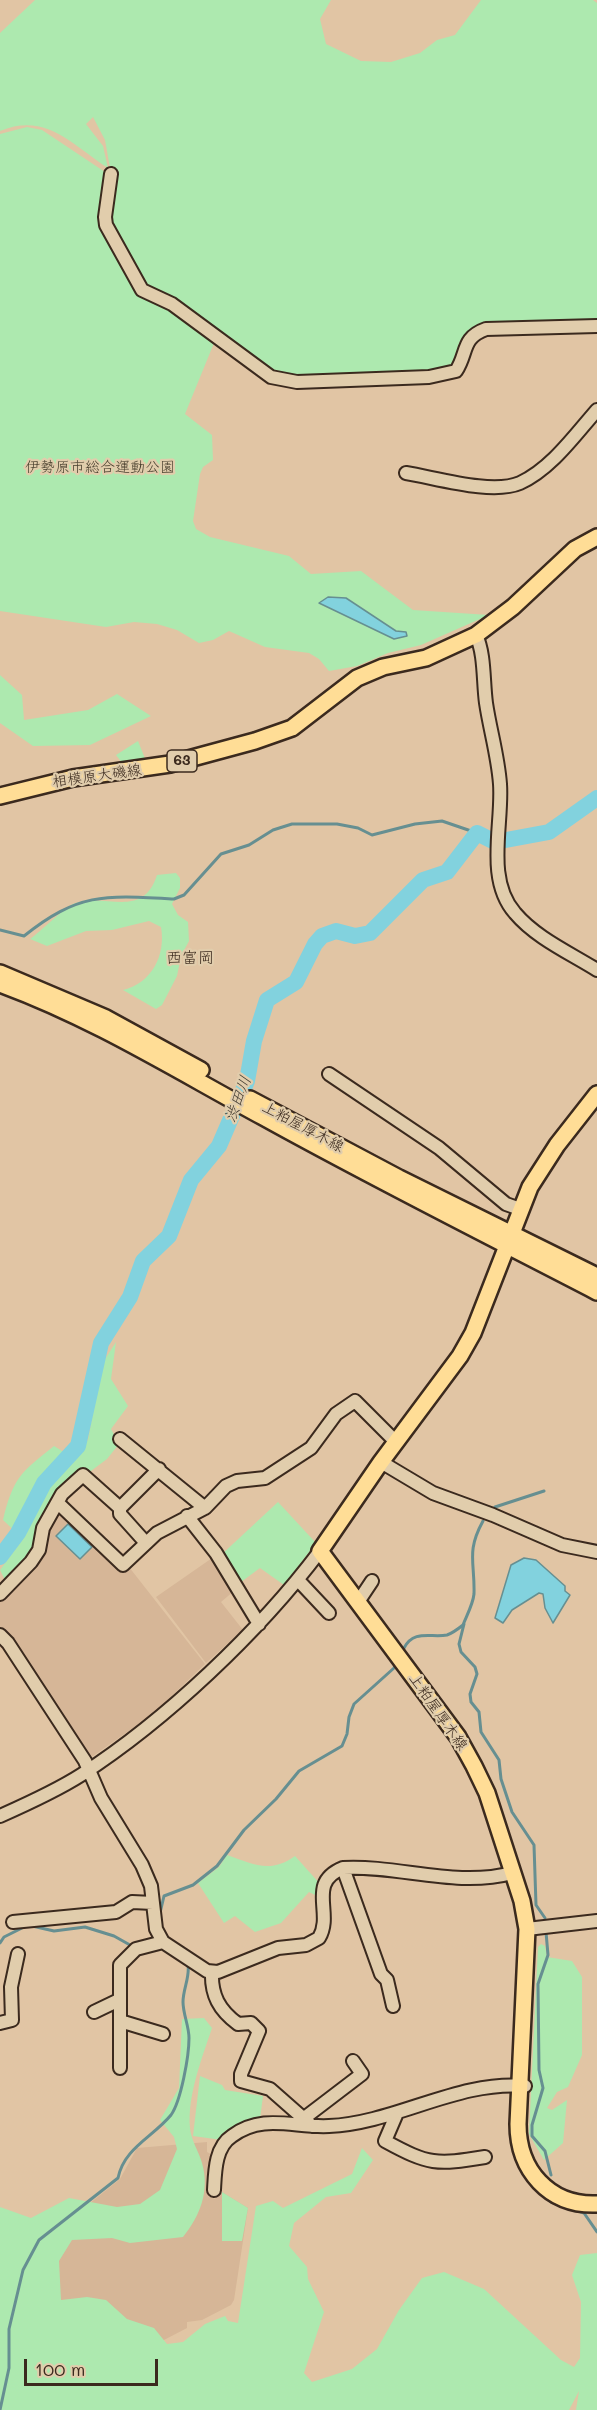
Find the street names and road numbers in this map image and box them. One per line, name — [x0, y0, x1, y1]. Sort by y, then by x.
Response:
road number: 63 — [167, 750, 197, 772]
street label: 相模原大磯線 — [51, 761, 143, 791]
street label: 上粕屋厚木線 — [259, 1098, 347, 1156]
street label: 上粕屋厚木線 — [405, 1670, 471, 1754]

